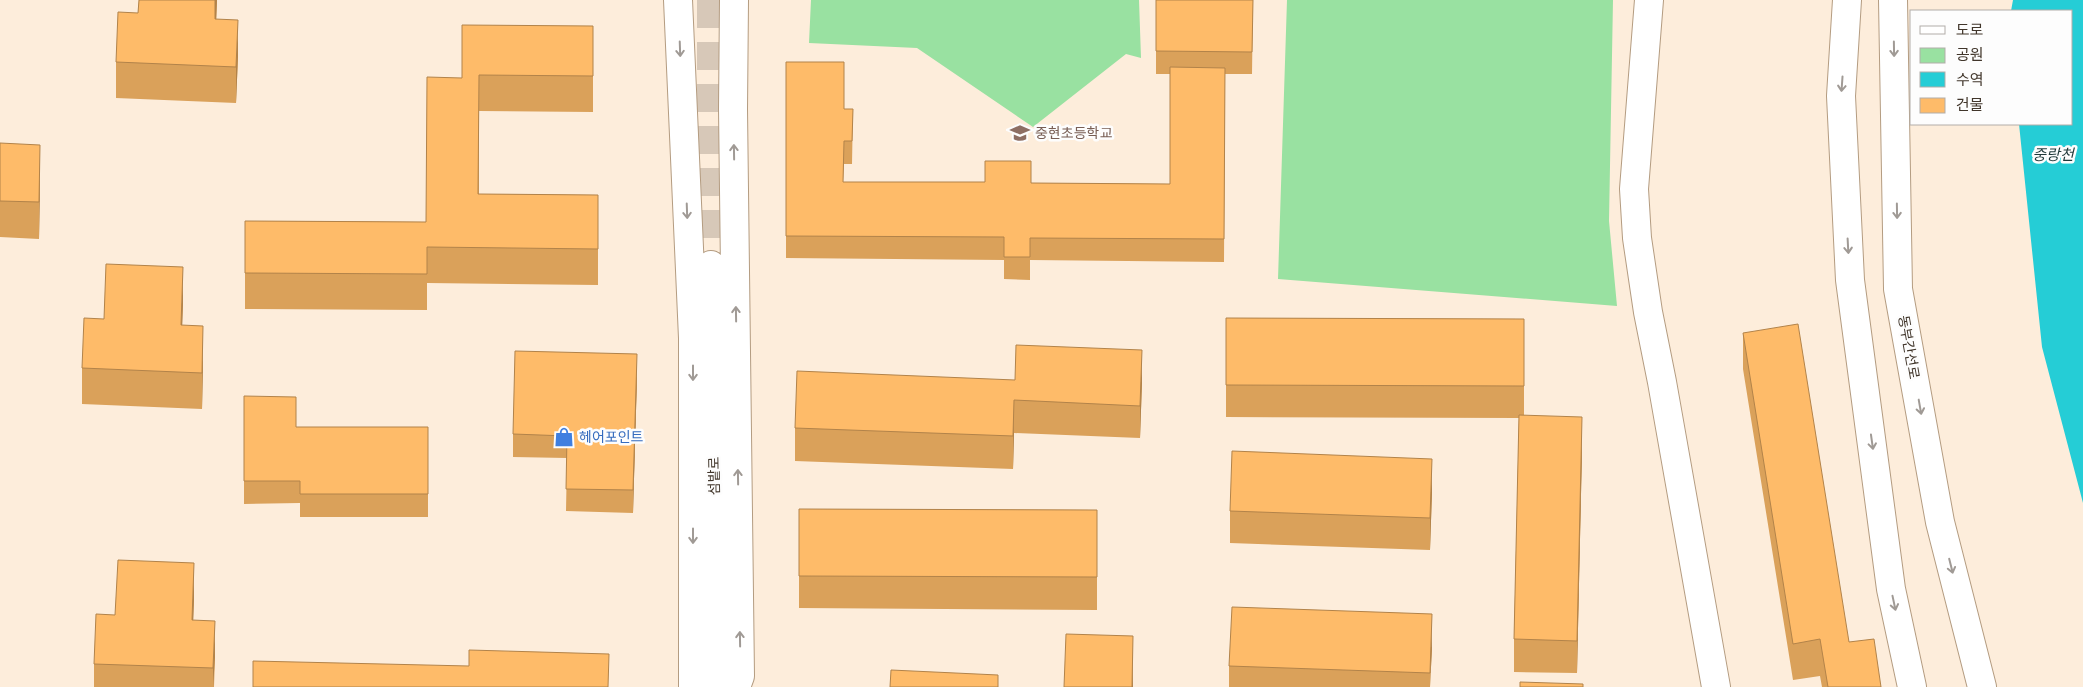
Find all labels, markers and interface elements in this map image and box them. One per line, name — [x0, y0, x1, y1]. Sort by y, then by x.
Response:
legend — [1910, 10, 2073, 125]
text: 도로 — [1956, 19, 1984, 40]
one-way arrow — [676, 40, 685, 56]
one-way arrow — [1889, 40, 1899, 56]
text: 공원 — [1956, 44, 1984, 65]
text: 수역 — [1956, 69, 1984, 90]
one-way arrow — [1837, 75, 1846, 91]
text: 건물 — [1956, 94, 1984, 115]
school or university icon: 중현초등학교 — [1009, 122, 1031, 144]
place label: 중현초등학교 — [1035, 123, 1112, 142]
one-way arrow — [729, 144, 739, 160]
water label: 중랑천 — [2032, 144, 2076, 165]
one-way arrow — [1892, 202, 1902, 219]
one-way arrow — [683, 203, 692, 219]
one-way arrow — [1844, 238, 1853, 254]
one-way arrow — [731, 306, 741, 322]
street label: 동부간선로 — [1895, 314, 1924, 380]
one-way arrow — [688, 365, 698, 381]
one-way arrow — [1915, 398, 1925, 414]
shop icon: 헤어포인트 — [553, 426, 575, 448]
place label: 헤어포인트 — [579, 427, 644, 446]
one-way arrow — [1867, 433, 1877, 449]
street label: 섬밭로 — [704, 456, 723, 495]
one-way arrow — [733, 469, 743, 485]
one-way arrow — [688, 528, 698, 544]
one-way arrow — [1947, 558, 1957, 574]
one-way arrow — [1890, 594, 1899, 610]
one-way arrow — [735, 631, 745, 648]

